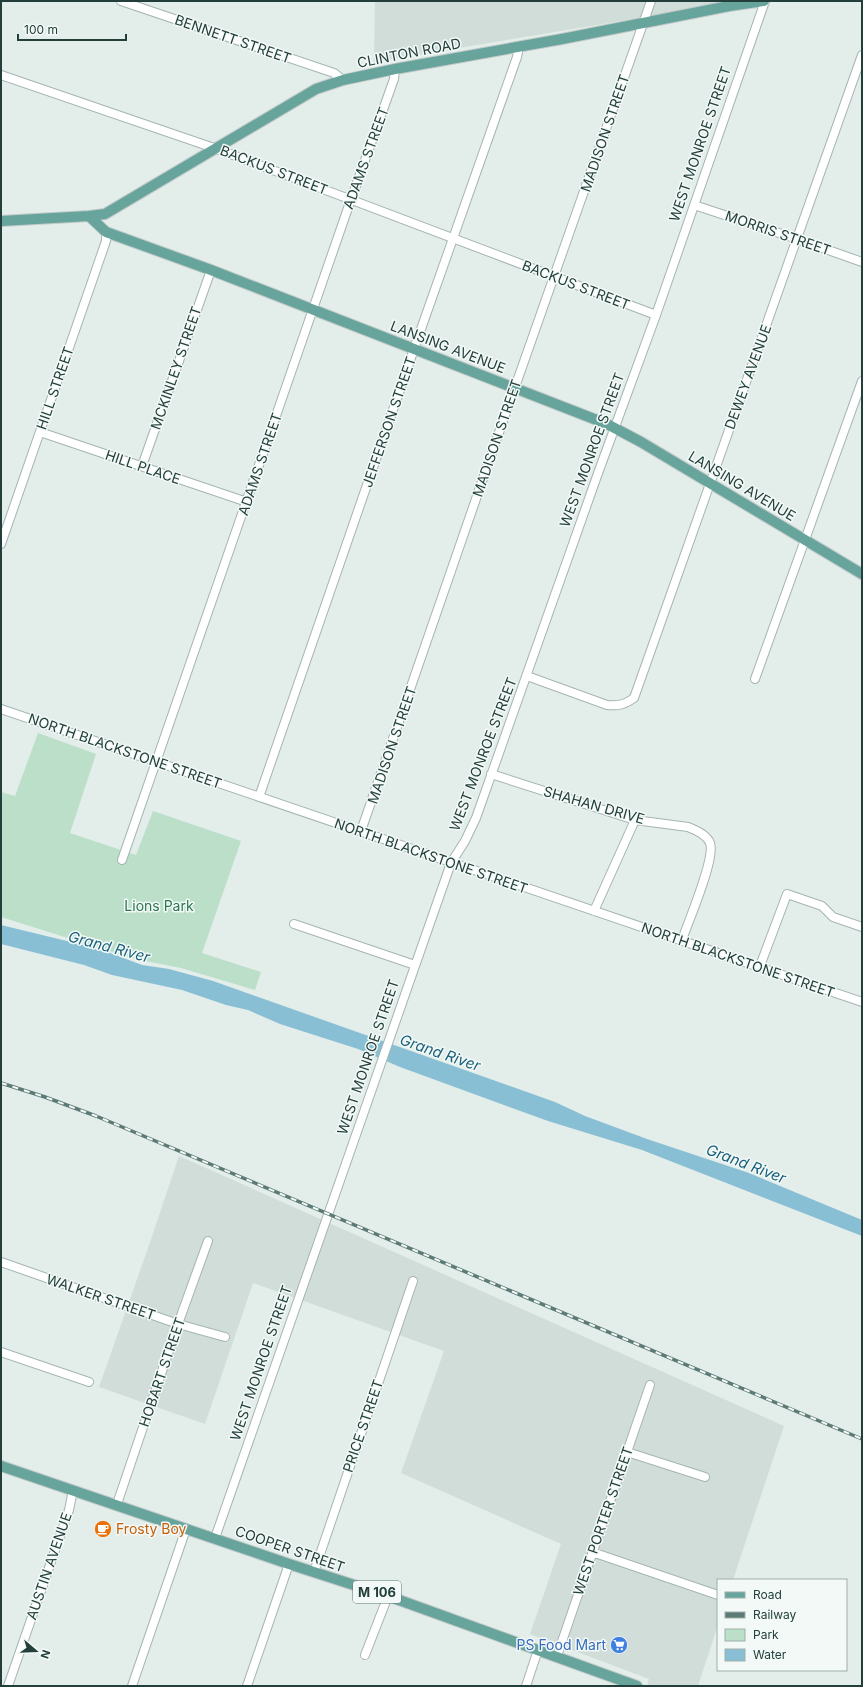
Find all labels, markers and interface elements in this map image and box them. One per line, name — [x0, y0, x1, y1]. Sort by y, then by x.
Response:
street label: BENNETT STREET — [173, 11, 294, 66]
scale bar — [18, 16, 126, 42]
text: 100 m — [24, 22, 58, 37]
street label: CLINTON ROAD — [356, 34, 462, 71]
street label: WEST MONROE STREET — [665, 64, 734, 224]
street label: MADISON STREET — [576, 72, 633, 194]
street label: ADAMS STREET — [339, 104, 392, 211]
street label: BACKUS STREET — [218, 141, 331, 198]
street label: MORRIS STREET — [723, 206, 833, 259]
street label: BACKUS STREET — [520, 256, 633, 313]
street label: MCKINLEY STREET — [146, 304, 205, 432]
street label: LANSING AVENUE — [388, 317, 508, 376]
street label: DEWEY AVENUE — [721, 322, 774, 432]
street label: HILL STREET — [32, 344, 77, 432]
street label: JEFFERSON STREET — [358, 354, 419, 490]
street label: WEST MONROE STREET — [556, 370, 627, 529]
street label: MADISON STREET — [468, 377, 525, 499]
street label: ADAMS STREET — [234, 410, 285, 517]
street label: HILL PLACE — [103, 446, 183, 487]
street label: LANSING AVENUE — [686, 447, 799, 524]
street label: WEST MONROE STREET — [445, 675, 520, 833]
street label: MADISON STREET — [363, 684, 420, 806]
street label: NORTH BLACKSTONE STREET — [26, 709, 224, 792]
street label: SHAHAN DRIVE — [542, 782, 647, 827]
street label: NORTH BLACKSTONE STREET — [332, 814, 530, 897]
park label: Lions Park — [124, 897, 194, 914]
street label: NORTH BLACKSTONE STREET — [639, 918, 837, 1001]
water label: Grand River — [66, 926, 152, 967]
street label: WEST MONROE STREET — [333, 977, 402, 1137]
water label: Grand River — [397, 1030, 483, 1075]
water label: Grand River — [704, 1140, 789, 1188]
street label: WALKER STREET — [44, 1270, 158, 1323]
street label: WEST MONROE STREET — [226, 1283, 295, 1443]
street label: HOBART STREET — [135, 1315, 188, 1429]
street label: PRICE STREET — [339, 1377, 386, 1475]
street label: WEST PORTER STREET — [569, 1444, 636, 1597]
street label: AUSTIN AVENUE — [22, 1510, 75, 1622]
cafe icon: Frosty Boy — [93, 1519, 113, 1539]
place label: Frosty Boy — [116, 1520, 187, 1537]
street label: COOPER STREET — [233, 1522, 347, 1575]
legend — [717, 1579, 847, 1671]
road number: M 106 — [353, 1581, 401, 1603]
text: Road — [753, 1587, 782, 1602]
text: Railway — [753, 1607, 797, 1622]
text: Park — [753, 1627, 779, 1642]
north arrow — [16, 1631, 56, 1671]
supermarket icon: PS Food Mart — [609, 1635, 629, 1655]
place label: PS Food Mart — [517, 1636, 606, 1653]
text: Water — [753, 1647, 787, 1662]
text: N — [37, 1648, 53, 1661]

